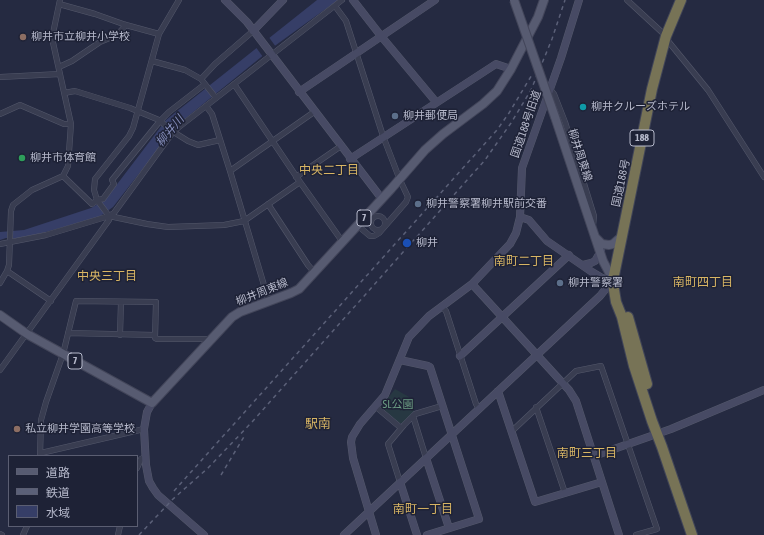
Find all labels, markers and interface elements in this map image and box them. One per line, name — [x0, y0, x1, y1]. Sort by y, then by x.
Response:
place label: 柳井市立柳井小学校 — [31, 30, 130, 44]
marker: 柳井市立柳井小学校 — [18, 32, 28, 42]
street label: 国道188号旧道 — [508, 89, 544, 159]
place label: 柳井クルーズホテル — [591, 100, 690, 114]
marker: 柳井クルーズホテル — [578, 102, 588, 112]
place label: 柳井郵便局 — [403, 109, 458, 123]
marker: 柳井郵便局 — [390, 111, 400, 121]
water label: 柳井川 — [153, 113, 187, 149]
street label: 柳井周東線 — [565, 127, 595, 183]
road number: 188 — [630, 130, 654, 146]
place label: 柳井市体育館 — [30, 151, 96, 165]
marker: 柳井市体育館 — [17, 153, 27, 163]
street label: 国道188号 — [610, 158, 632, 208]
district label: 中央二丁目 — [299, 163, 359, 177]
place label: 柳井警察署柳井駅前交番 — [426, 197, 547, 211]
marker: 柳井警察署柳井駅前交番 — [413, 199, 423, 209]
road number: 7 — [357, 210, 371, 226]
place label: 柳井 — [416, 236, 438, 250]
marker: 柳井 — [401, 237, 413, 249]
district label: 南町二丁目 — [494, 254, 554, 268]
district label: 中央三丁目 — [77, 269, 137, 283]
district label: 南町四丁目 — [673, 275, 733, 289]
street label: 柳井周東線 — [234, 276, 290, 308]
place label: 柳井警察署 — [568, 276, 623, 290]
marker: 柳井警察署 — [555, 278, 565, 288]
road number: 7 — [68, 353, 82, 369]
park label: SL公園 — [383, 398, 413, 412]
district label: 駅南 — [305, 416, 331, 432]
place label: 私立柳井学園高等学校 — [25, 422, 135, 436]
marker: 私立柳井学園高等学校 — [12, 424, 22, 434]
district label: 南町三丁目 — [557, 446, 617, 460]
legend — [8, 455, 138, 527]
text: 道路 — [46, 466, 70, 480]
text: 鉄道 — [46, 486, 70, 500]
district label: 南町一丁目 — [393, 502, 453, 516]
text: 水域 — [46, 506, 70, 520]

